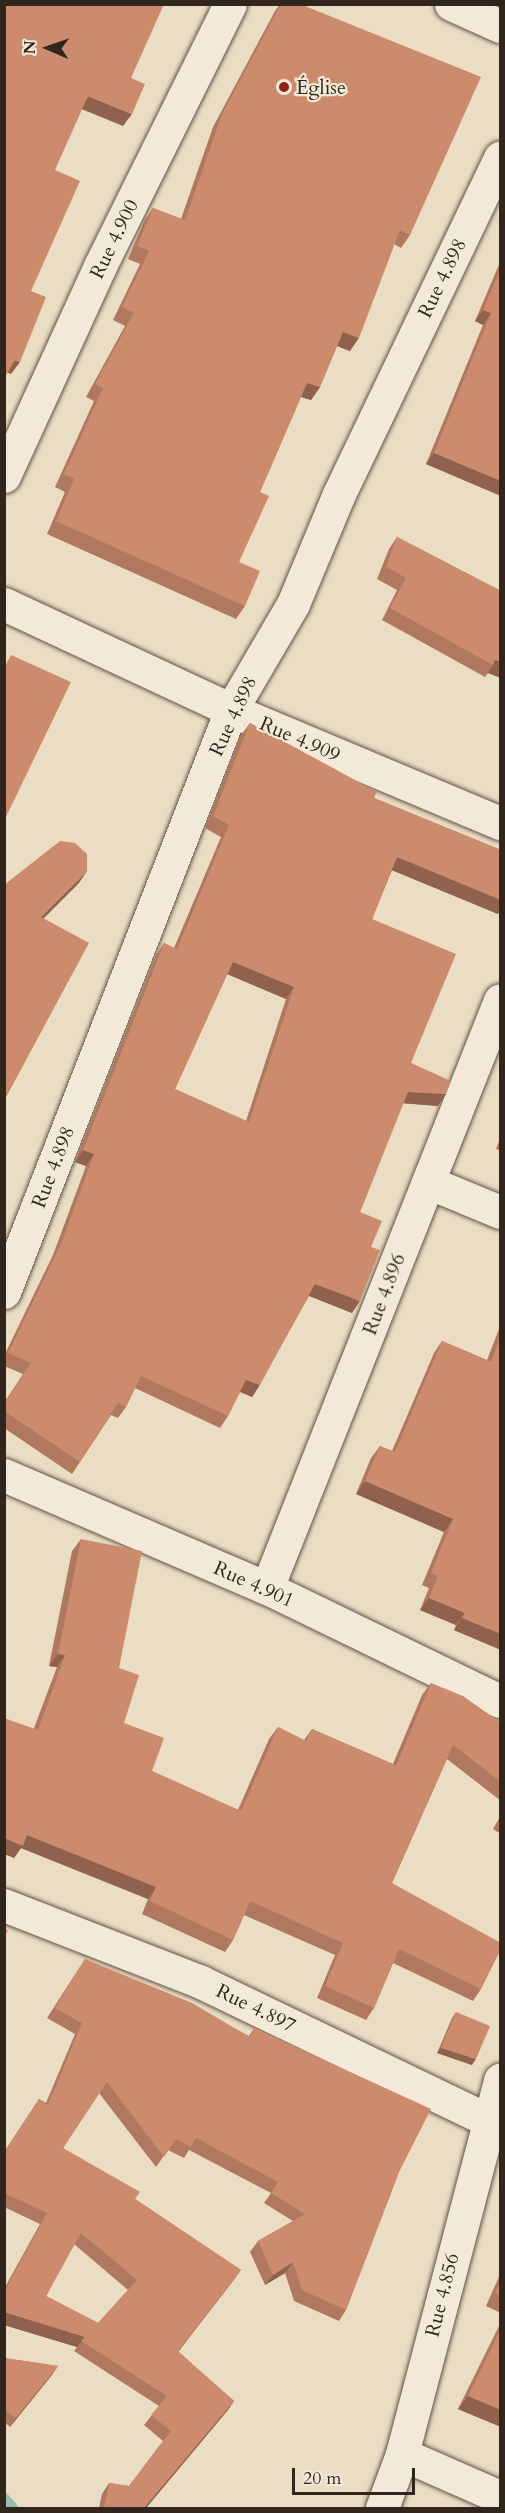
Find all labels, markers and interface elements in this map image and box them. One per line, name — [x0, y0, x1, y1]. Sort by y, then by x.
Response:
north arrow — [18, 18, 78, 78]
text: N — [19, 40, 41, 55]
place label: Église — [296, 75, 346, 99]
marker: Église — [277, 80, 291, 94]
street label: Rue 4.900 — [85, 195, 143, 283]
street label: Rue 4.898 — [413, 234, 471, 322]
street label: Rue 4.898 — [204, 672, 262, 760]
street label: Rue 4.909 — [256, 711, 344, 767]
street label: Rue 4.898 — [27, 1123, 79, 1211]
street label: Rue 4.896 — [358, 1250, 410, 1338]
street label: Rue 4.901 — [210, 1556, 298, 1612]
street label: Rue 4.897 — [212, 1979, 300, 2037]
street label: Rue 4.856 — [420, 2251, 464, 2339]
scale bar — [295, 2456, 418, 2494]
text: 20 m — [303, 2466, 342, 2491]

